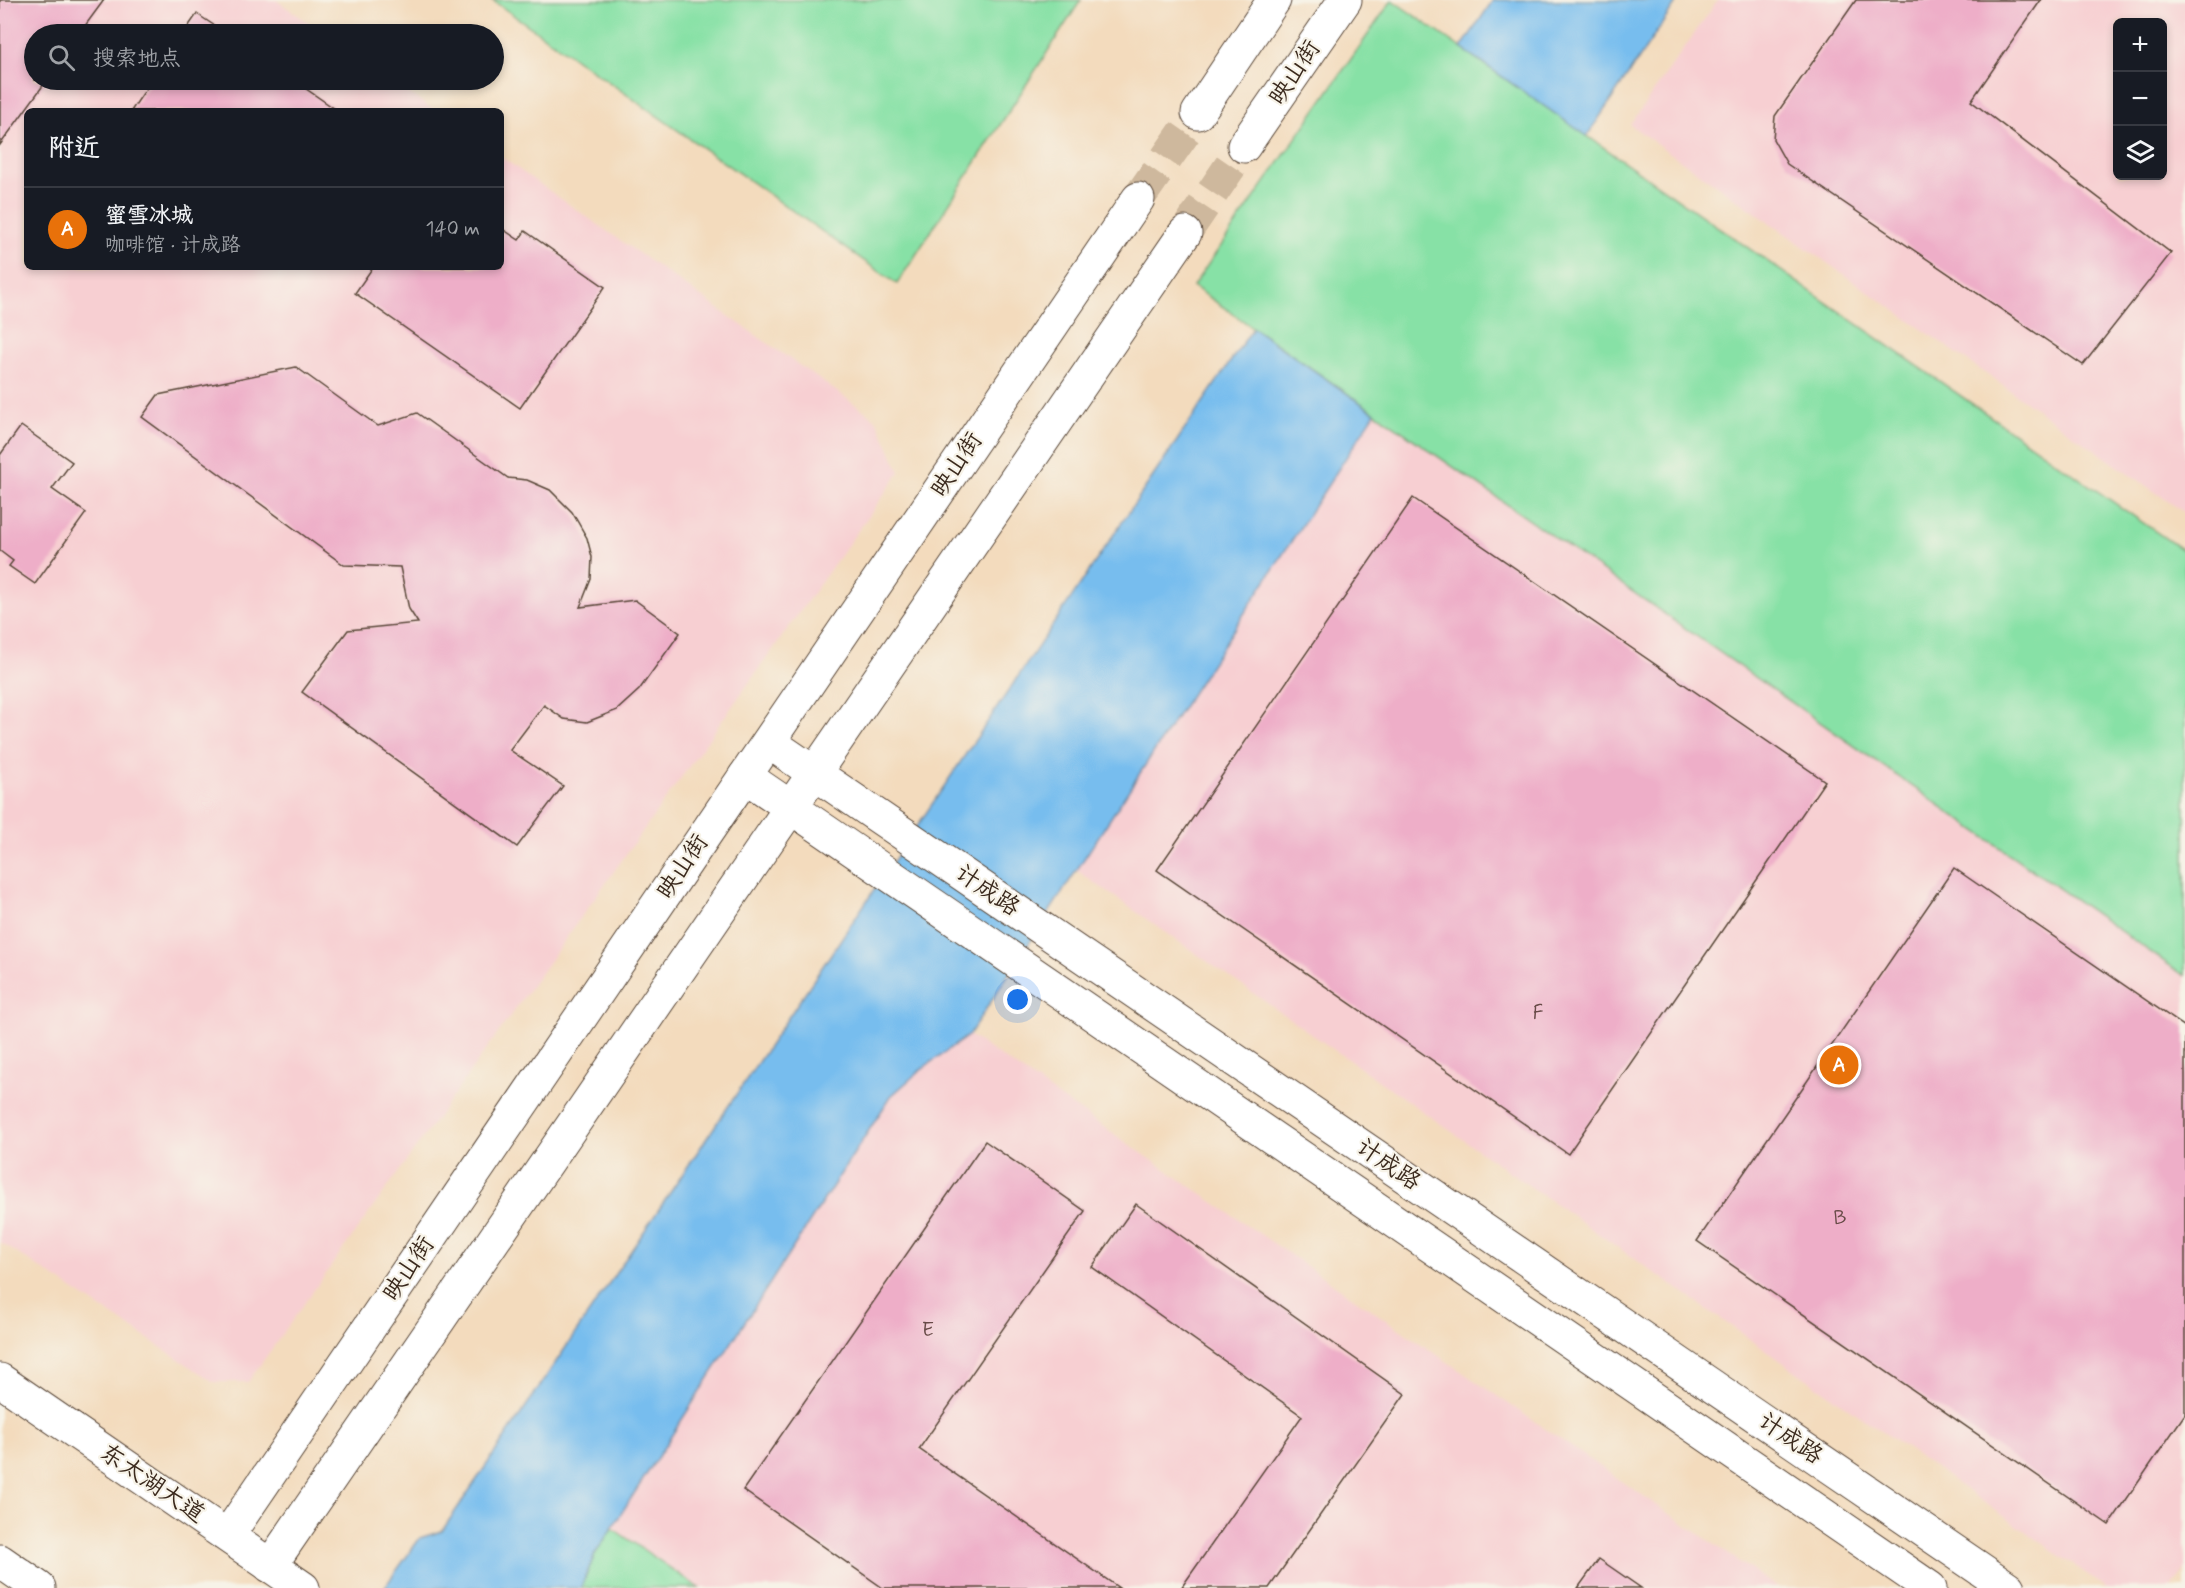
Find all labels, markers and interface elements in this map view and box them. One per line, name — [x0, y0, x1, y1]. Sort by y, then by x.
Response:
map controls — [2113, 18, 2167, 180]
button: + — [2113, 18, 2167, 72]
search box — [24, 24, 504, 90]
street label: 映山街 — [1262, 34, 1328, 112]
icon: search — [45, 41, 78, 74]
text: 搜索地点 — [93, 45, 181, 73]
button: − — [2113, 72, 2167, 126]
button: layers — [2113, 126, 2167, 180]
text: 附近 — [48, 132, 100, 166]
text: 蜜雪冰城 — [105, 202, 193, 230]
text: A — [61, 216, 74, 243]
text: 140 m — [426, 216, 480, 243]
text: 咖啡馆 · 计成路 — [105, 232, 240, 259]
street label: 映山街 — [924, 426, 990, 504]
street label: 映山街 — [650, 828, 716, 906]
street label: 计成路 — [948, 858, 1026, 924]
your location — [1003, 985, 1032, 1014]
house number: F — [1532, 999, 1544, 1027]
pin: A — [1820, 1042, 1858, 1088]
street label: 计成路 — [1349, 1132, 1427, 1198]
house number: B — [1833, 1204, 1847, 1232]
street label: 映山街 — [376, 1230, 442, 1308]
house number: E — [922, 1316, 934, 1344]
street label: 计成路 — [1751, 1406, 1829, 1472]
street label: 东太湖大道 — [94, 1438, 210, 1530]

